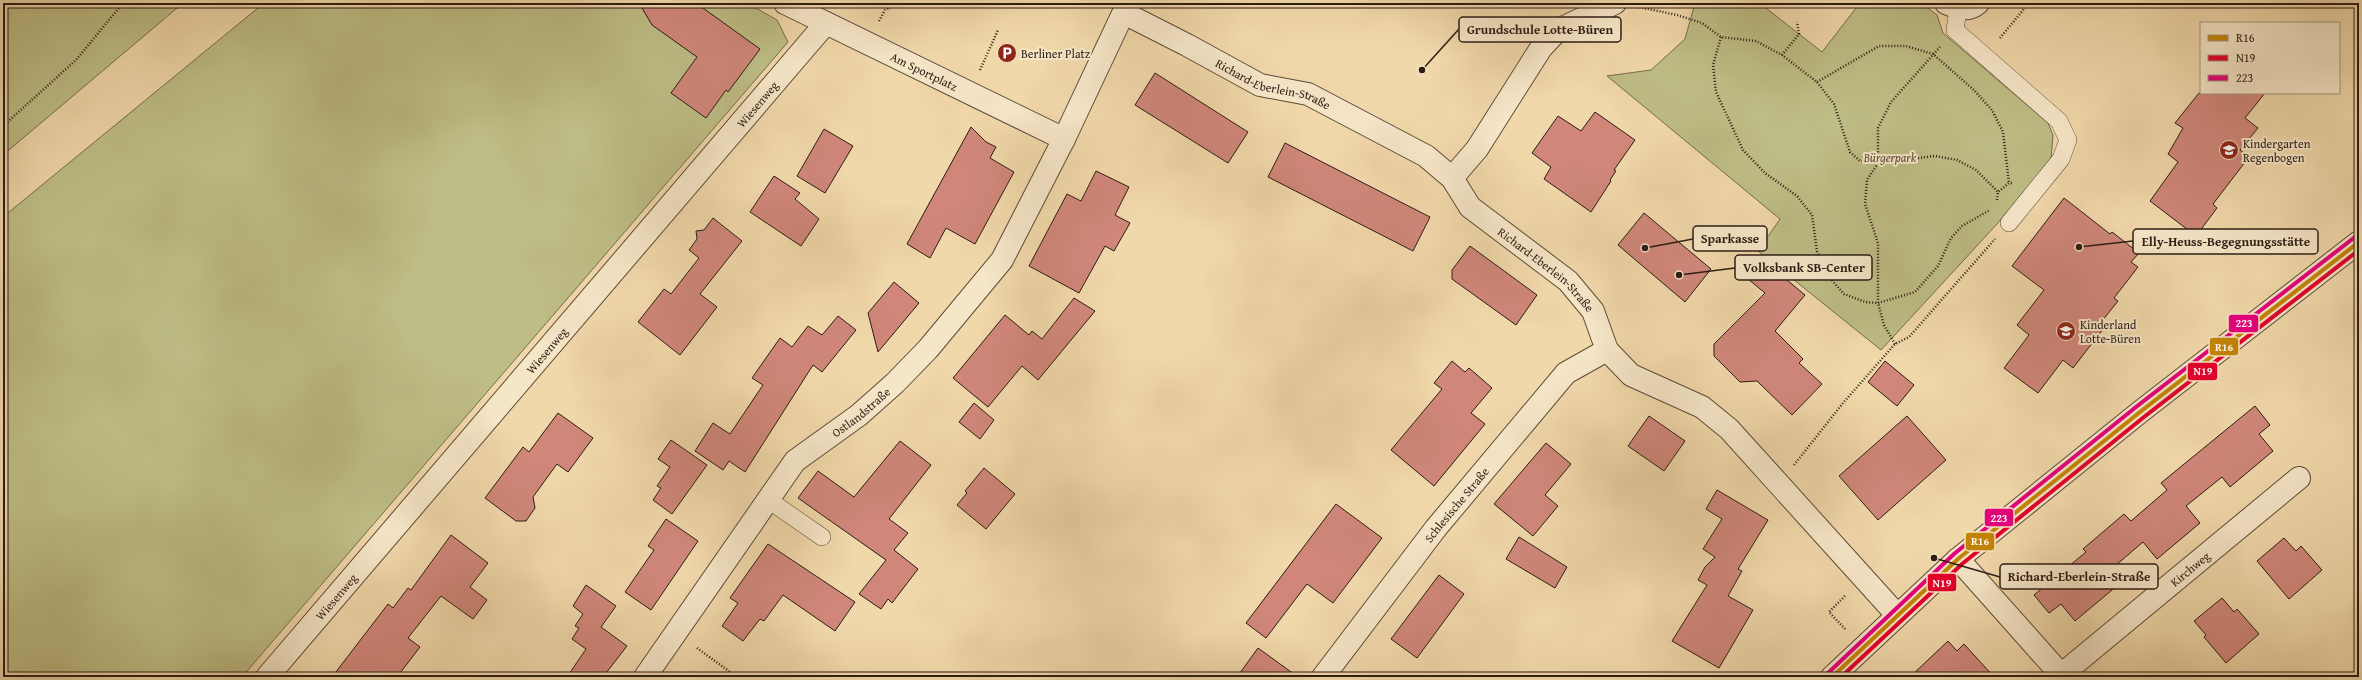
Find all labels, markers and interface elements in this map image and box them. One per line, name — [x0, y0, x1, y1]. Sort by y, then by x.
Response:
callout: Grundschule Lotte-Büren — [1459, 17, 1621, 42]
text: Grundschule Lotte-Büren — [1467, 20, 1613, 39]
legend — [2200, 22, 2340, 94]
text: R16 — [2236, 29, 2255, 46]
parking icon: Berliner Platz — [996, 42, 1018, 64]
place label: Berliner Platz — [1021, 45, 1090, 62]
street label: Am Sportplatz — [888, 47, 961, 94]
text: N19 — [2236, 49, 2256, 66]
street label: Richard-Eberlein-Straße — [1213, 54, 1334, 113]
text: 223 — [2236, 69, 2254, 86]
street label: Wiesenweg — [732, 77, 782, 131]
place label: Kindergarten Regenbogen — [2243, 135, 2311, 166]
school or university icon: Kindergarten Regenbogen — [2218, 139, 2240, 161]
park label: Bürgerpark — [1863, 149, 1917, 166]
street label: Richard-Eberlein-Straße — [1495, 223, 1599, 315]
callout: Sparkasse — [1693, 226, 1767, 251]
text: Sparkasse — [1701, 229, 1759, 248]
callout: Elly-Heuss-Begegnungsstätte — [2133, 229, 2318, 254]
text: Elly-Heuss-Begegnungsstätte — [2142, 232, 2310, 251]
callout: Volksbank SB-Center — [1735, 255, 1872, 280]
text: Volksbank SB-Center — [1743, 258, 1865, 277]
line badge: 223 — [2228, 314, 2259, 333]
text: 223 — [2235, 315, 2253, 331]
place label: Kinderland Lotte-Büren — [2080, 316, 2141, 347]
school or university icon: Kinderland Lotte-Büren — [2055, 320, 2077, 342]
street label: Wiesenweg — [522, 323, 571, 377]
line badge: R16 — [2209, 337, 2239, 356]
text: R16 — [2215, 339, 2233, 355]
line badge: N19 — [2187, 362, 2218, 381]
text: N19 — [2194, 363, 2213, 379]
street label: Ostlandstraße — [828, 383, 894, 441]
street label: Schlesische Straße — [1420, 463, 1493, 546]
line badge: 223 — [1984, 508, 2014, 527]
text: 223 — [1990, 510, 2008, 526]
line badge: R16 — [1965, 532, 1995, 551]
text: R16 — [1971, 533, 1989, 549]
street label: Kirchweg — [2166, 547, 2213, 590]
callout: Richard-Eberlein-Straße — [2000, 564, 2158, 589]
text: Richard-Eberlein-Straße — [2008, 567, 2150, 586]
street label: Wiesenweg — [311, 569, 361, 623]
line badge: N19 — [1927, 573, 1957, 592]
text: N19 — [1933, 575, 1952, 591]

